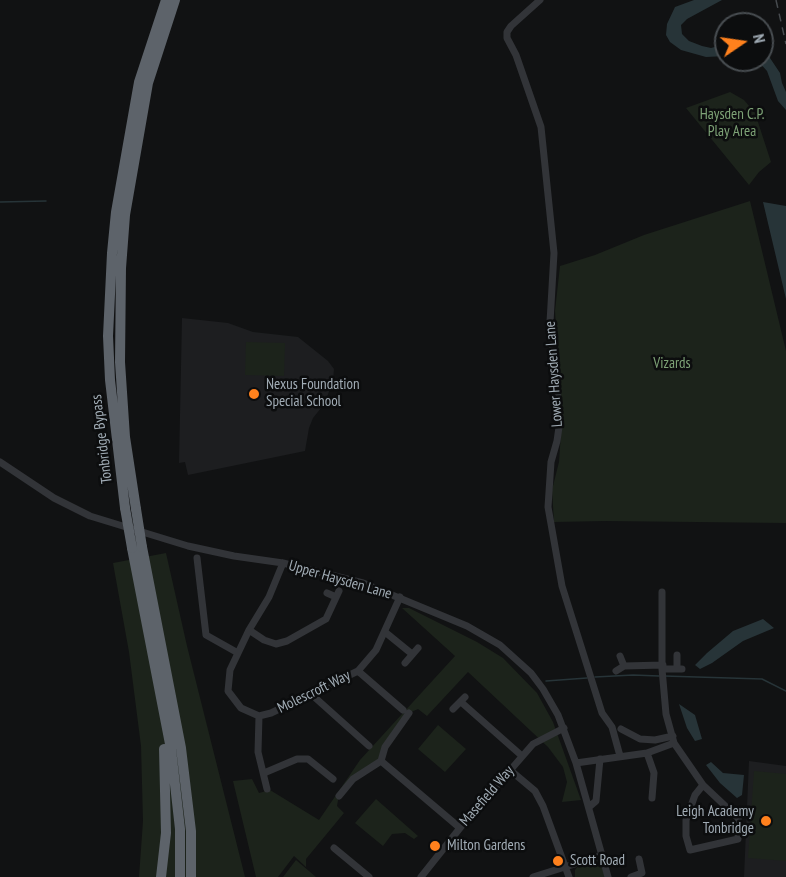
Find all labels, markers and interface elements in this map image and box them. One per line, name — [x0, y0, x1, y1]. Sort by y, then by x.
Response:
north arrow — [714, 12, 774, 72]
text: N — [749, 32, 770, 45]
park label: Haysden C.P. Play Area — [700, 106, 764, 141]
street label: Lower Haysden Lane — [541, 320, 567, 428]
park label: Vizards — [653, 355, 691, 373]
place label: Nexus Foundation Special School — [266, 376, 360, 411]
marker: Nexus Foundation Special School — [247, 387, 261, 401]
street label: Tonbridge Bypass — [88, 393, 116, 485]
street label: Upper Haysden Lane — [286, 557, 394, 603]
street label: Molescroft Way — [275, 667, 353, 717]
street label: Masefield Way — [456, 762, 518, 830]
place label: Leigh Academy Tonbridge — [676, 803, 754, 838]
marker: Leigh Academy Tonbridge — [759, 814, 773, 828]
place label: Milton Gardens — [447, 837, 525, 855]
marker: Milton Gardens — [428, 839, 442, 853]
place label: Scott Road — [570, 852, 625, 870]
marker: Scott Road — [551, 854, 565, 868]

